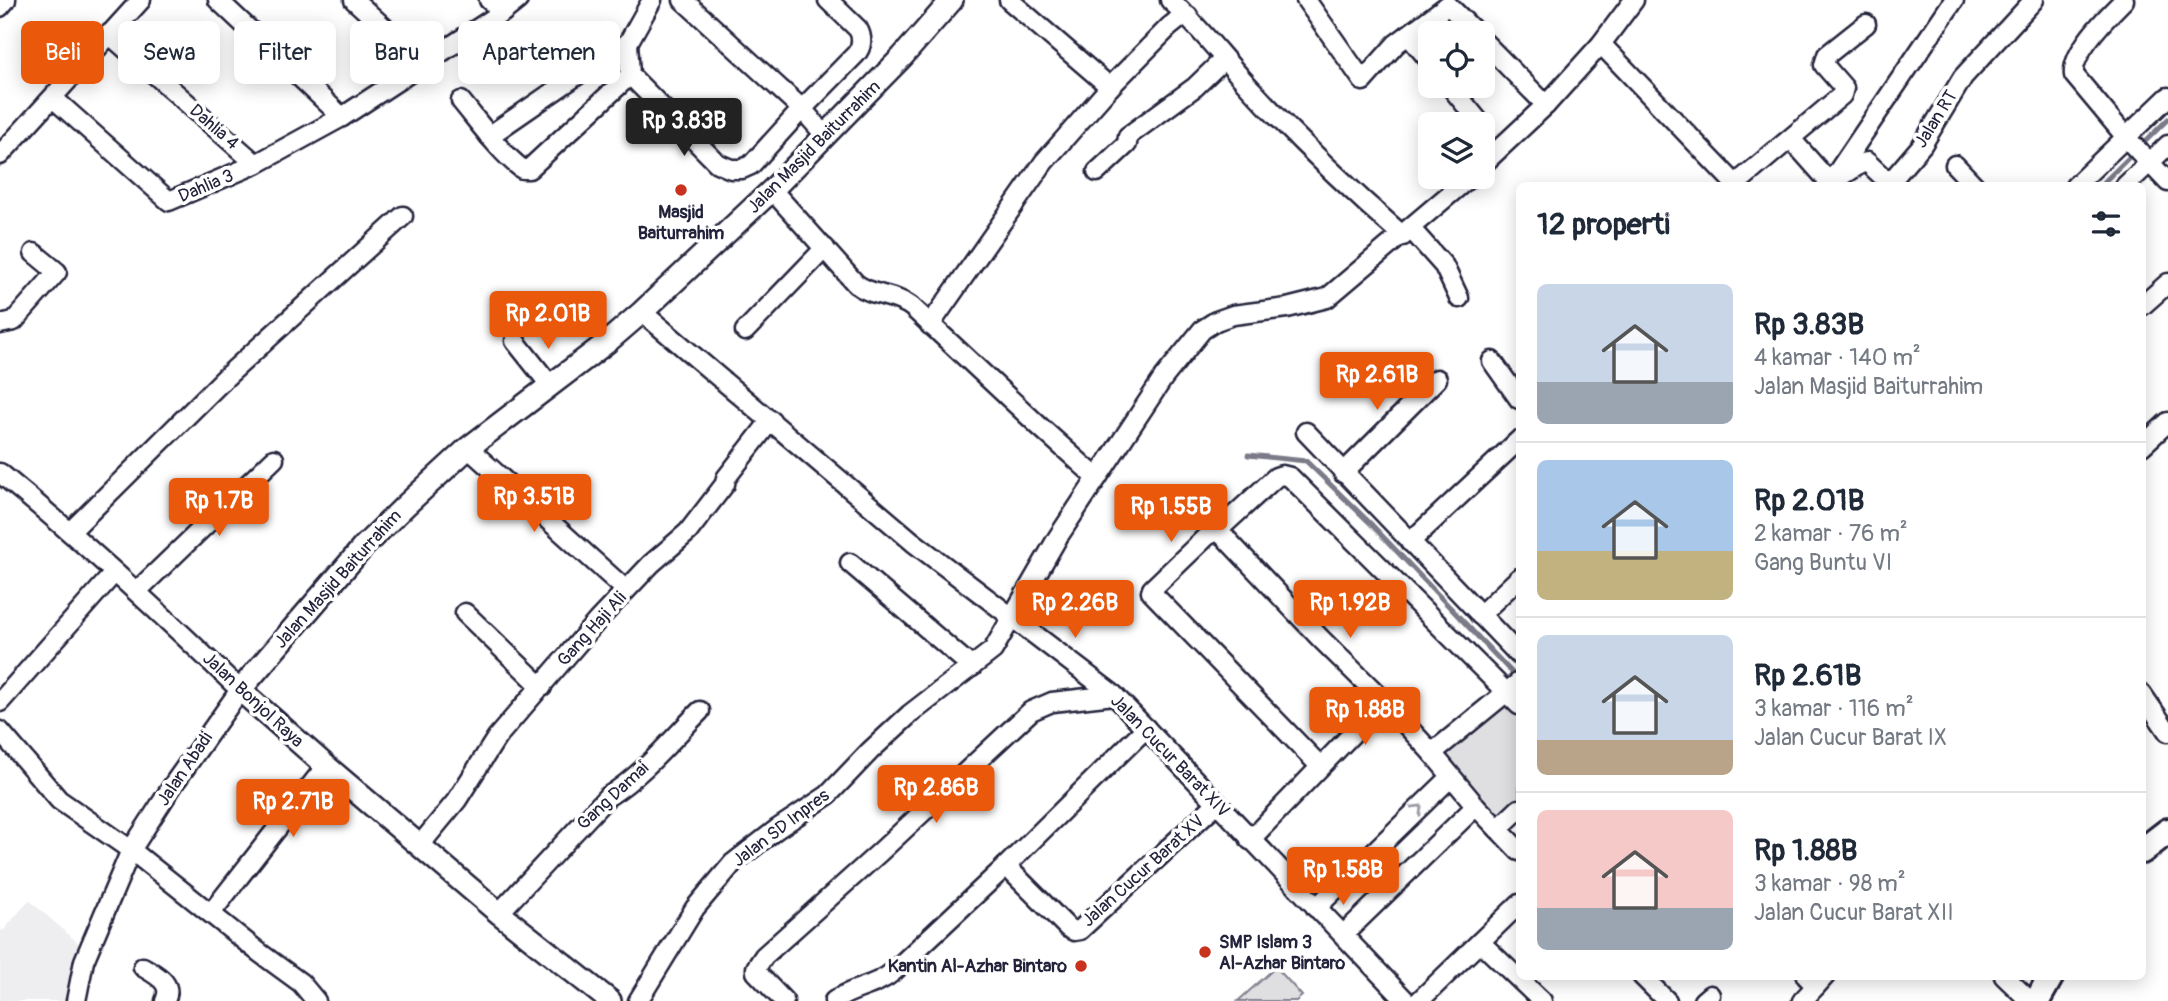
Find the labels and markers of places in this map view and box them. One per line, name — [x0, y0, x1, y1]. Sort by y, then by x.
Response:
pin: Rp 3.83B — [612, 99, 756, 158]
marker: Masjid Baiturrahim — [673, 182, 689, 198]
place label: Masjid Baiturrahim — [638, 201, 724, 245]
pin: Rp 2.01B — [476, 292, 620, 351]
pin: Rp 2.61B — [1305, 352, 1449, 412]
pin: Rp 3.51B — [462, 475, 606, 534]
pin: Rp 1.7B — [154, 478, 284, 538]
pin: Rp 1.55B — [1099, 484, 1243, 544]
pin: Rp 2.26B — [1003, 580, 1147, 640]
pin: Rp 1.92B — [1278, 580, 1422, 640]
pin: Rp 1.88B — [1293, 688, 1437, 747]
pin: Rp 2.86B — [864, 766, 1008, 825]
pin: Rp 2.71B — [221, 780, 365, 839]
pin: Rp 1.58B — [1271, 848, 1415, 907]
place label: SMP Islam 3 Al-Azhar Bintaro — [1219, 931, 1346, 975]
marker: SMP Islam 3 Al-Azhar Bintaro — [1197, 944, 1213, 960]
place label: Kantin Al-Azhar Bintaro — [888, 955, 1067, 978]
marker: Kantin Al-Azhar Bintaro — [1073, 958, 1089, 974]

